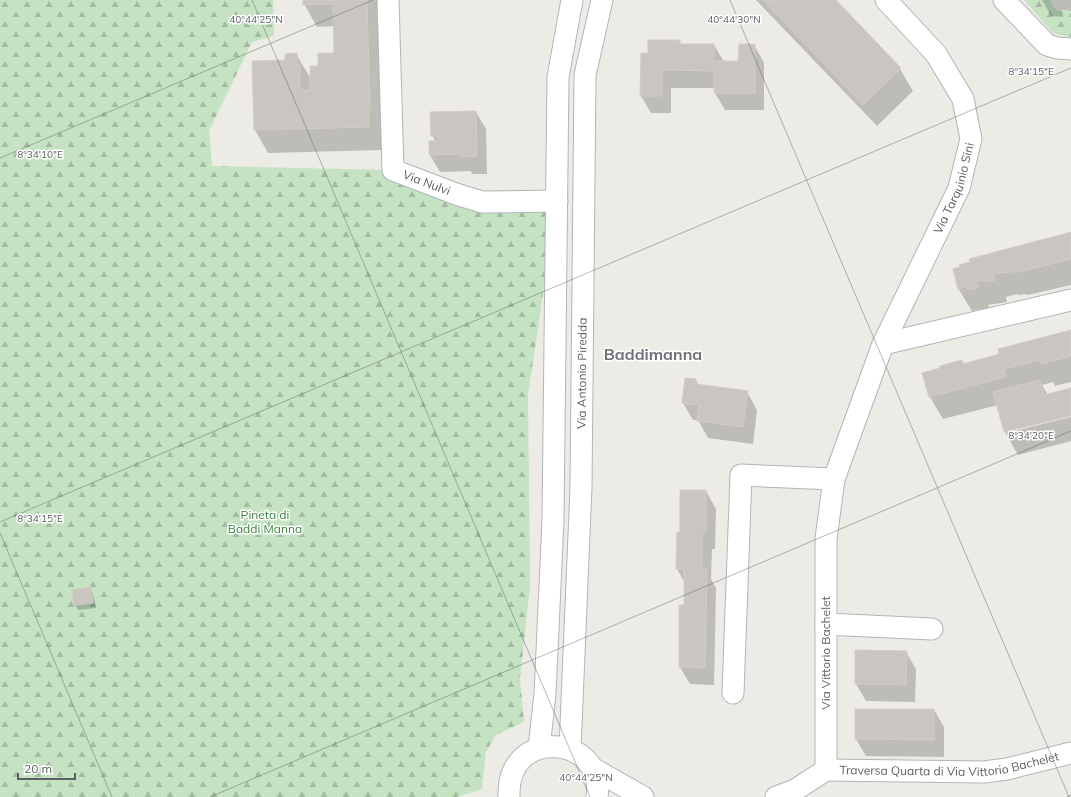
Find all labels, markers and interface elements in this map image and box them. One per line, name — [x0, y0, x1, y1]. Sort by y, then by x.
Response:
text: 40°44'25"N — [229, 13, 283, 26]
text: 40°44'30"N — [707, 13, 761, 26]
text: 8°34'15"E — [1008, 65, 1054, 78]
street label: Via Tarquinio Sini — [930, 141, 977, 236]
text: 8°34'10"E — [17, 148, 63, 161]
street label: Via Nulvi — [401, 166, 453, 198]
street label: Via Antonio Piredda — [574, 317, 590, 429]
district label: Baddimanna — [604, 344, 702, 364]
text: 8°34'20"E — [1008, 429, 1054, 442]
park label: Pineta di Baddi Manna — [228, 507, 302, 536]
text: 8°34'15"E — [17, 512, 63, 525]
street label: Via Vittorio Bachelet — [818, 596, 833, 710]
street label: Traversa Quarta di Via Vittorio Bachelet — [840, 748, 1060, 779]
scale bar — [18, 755, 75, 781]
text: 20 m — [24, 761, 52, 776]
text: 40°44'25"N — [559, 771, 613, 784]

